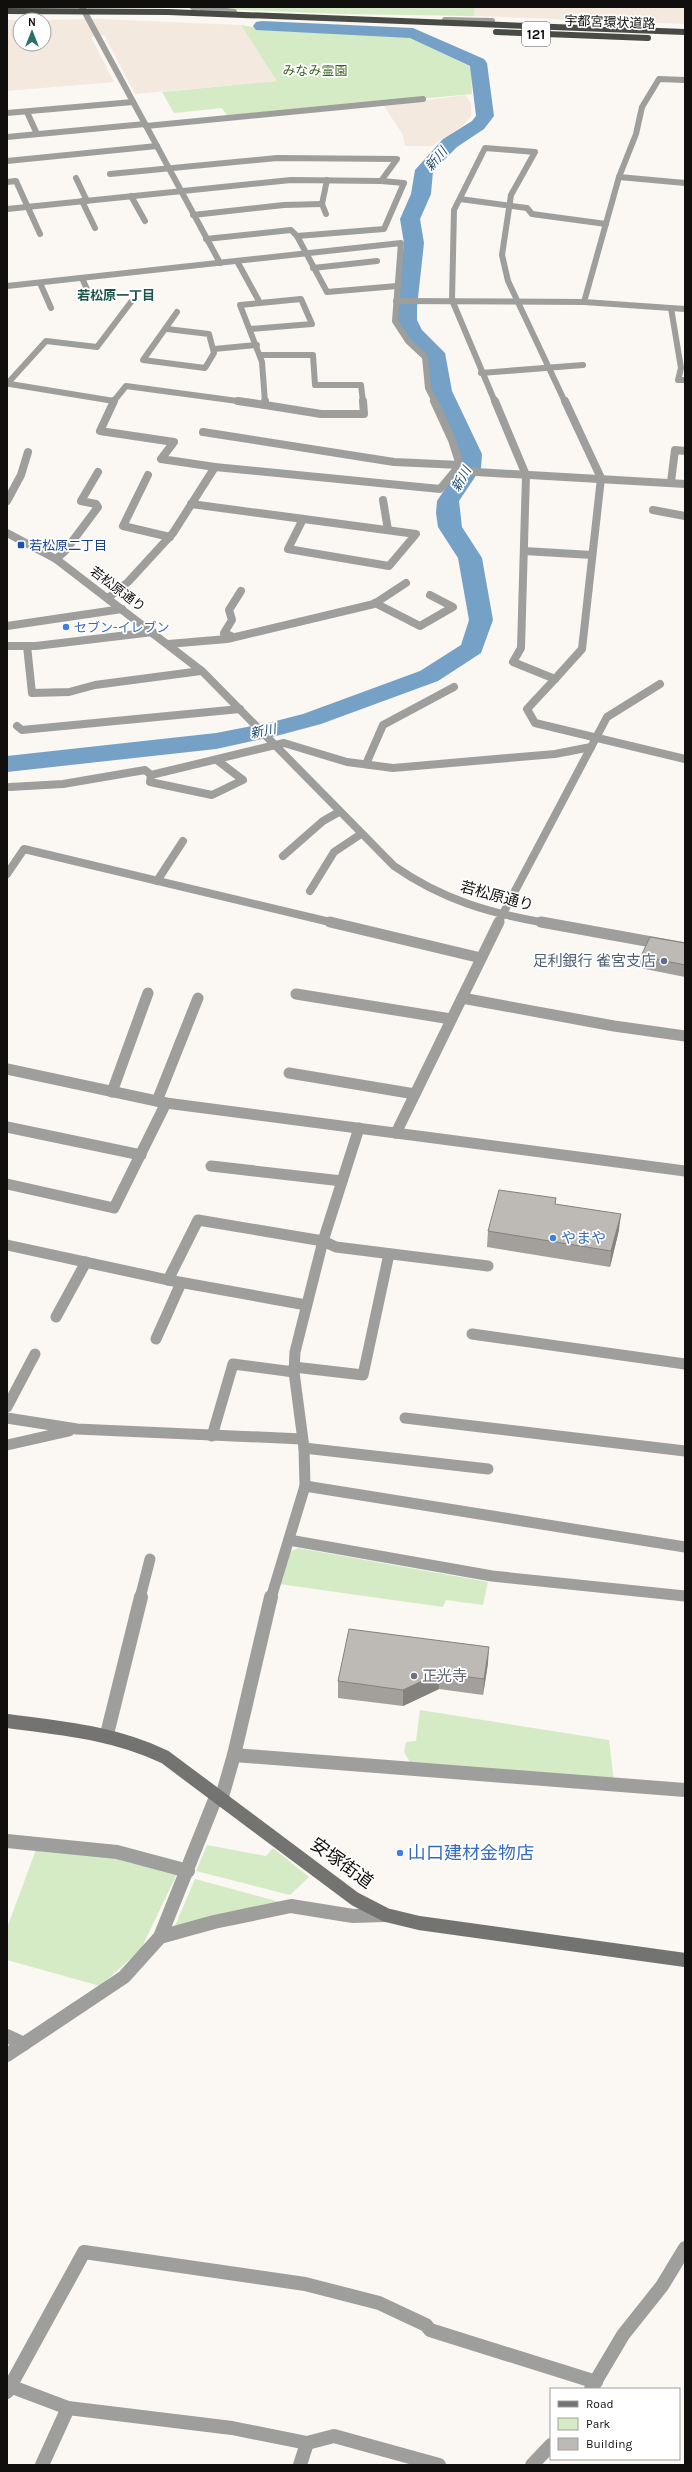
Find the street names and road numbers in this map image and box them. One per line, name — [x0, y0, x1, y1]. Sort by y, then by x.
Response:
street label: 宇都宮環状道路 — [564, 13, 656, 31]
road number: 121 — [522, 22, 550, 46]
street label: 若松原通り — [88, 563, 148, 615]
street label: 若松原通り — [458, 878, 536, 914]
street label: 安塚街道 — [306, 1833, 378, 1893]

